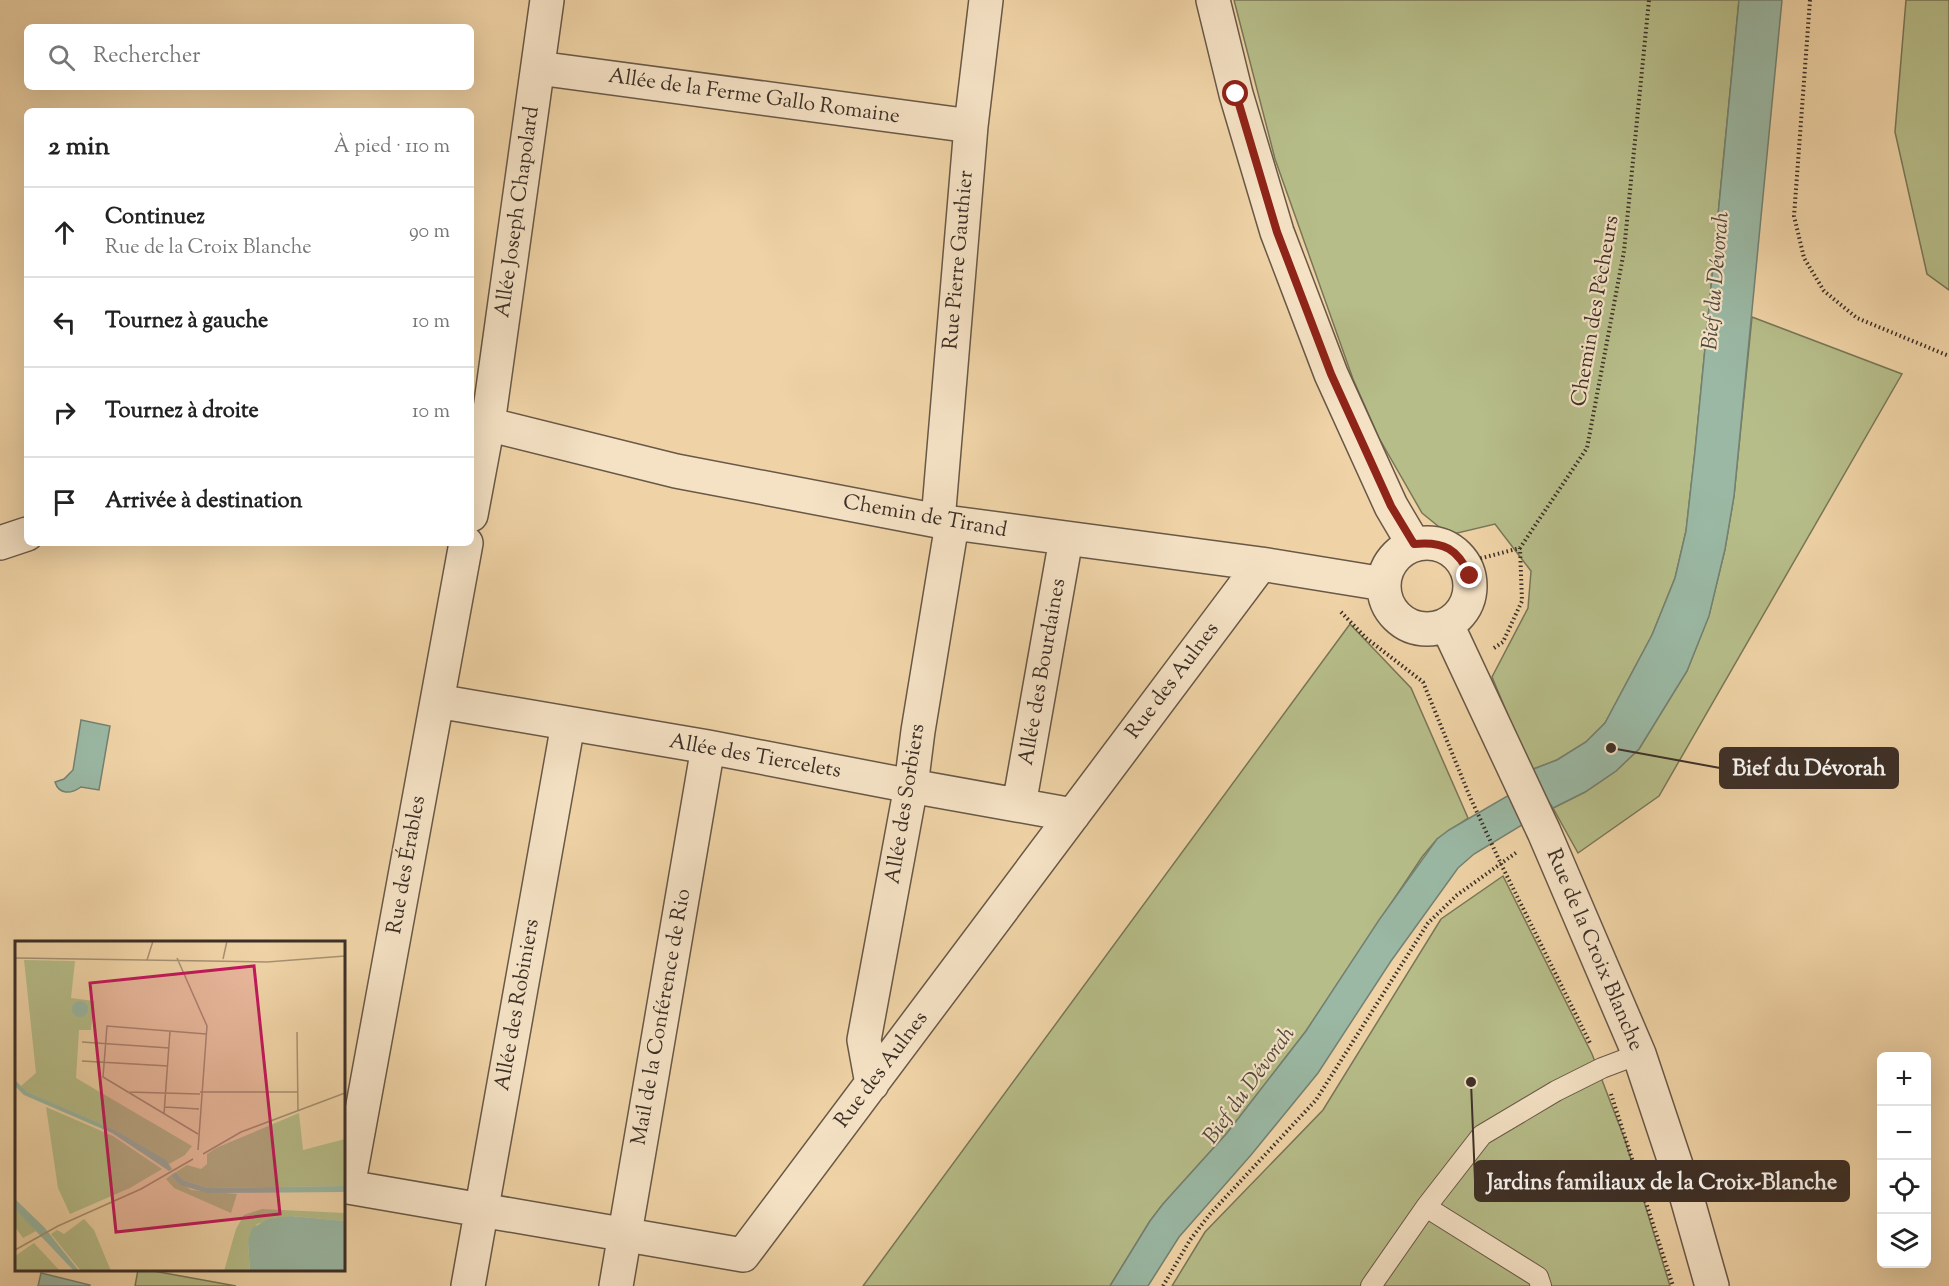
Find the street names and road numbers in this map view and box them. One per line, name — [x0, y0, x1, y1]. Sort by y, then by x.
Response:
street label: Allée de la Ferme Gallo Romaine — [606, 62, 902, 132]
street label: Allée Joseph Chapolard — [488, 104, 548, 320]
street label: Rue Pierre Gauthier — [936, 169, 982, 351]
street label: Chemin des Pêcheurs — [1564, 213, 1628, 409]
street label: Chemin de Tirand — [841, 488, 1010, 546]
street label: Allée des Bourdaines — [1012, 576, 1074, 768]
street label: Rue des Aulnes — [1119, 616, 1227, 746]
street label: Allée des Sorbiers — [879, 722, 933, 886]
street label: Allée des Tiercelets — [667, 727, 843, 787]
street label: Rue des Érables — [380, 793, 434, 937]
street label: Rue de la Croix Blanche — [1538, 844, 1650, 1056]
street label: Mail de la Conférence de Rio — [625, 886, 699, 1148]
street label: Allée des Robiniers — [488, 917, 548, 1093]
street label: Rue des Aulnes — [828, 1005, 936, 1135]

